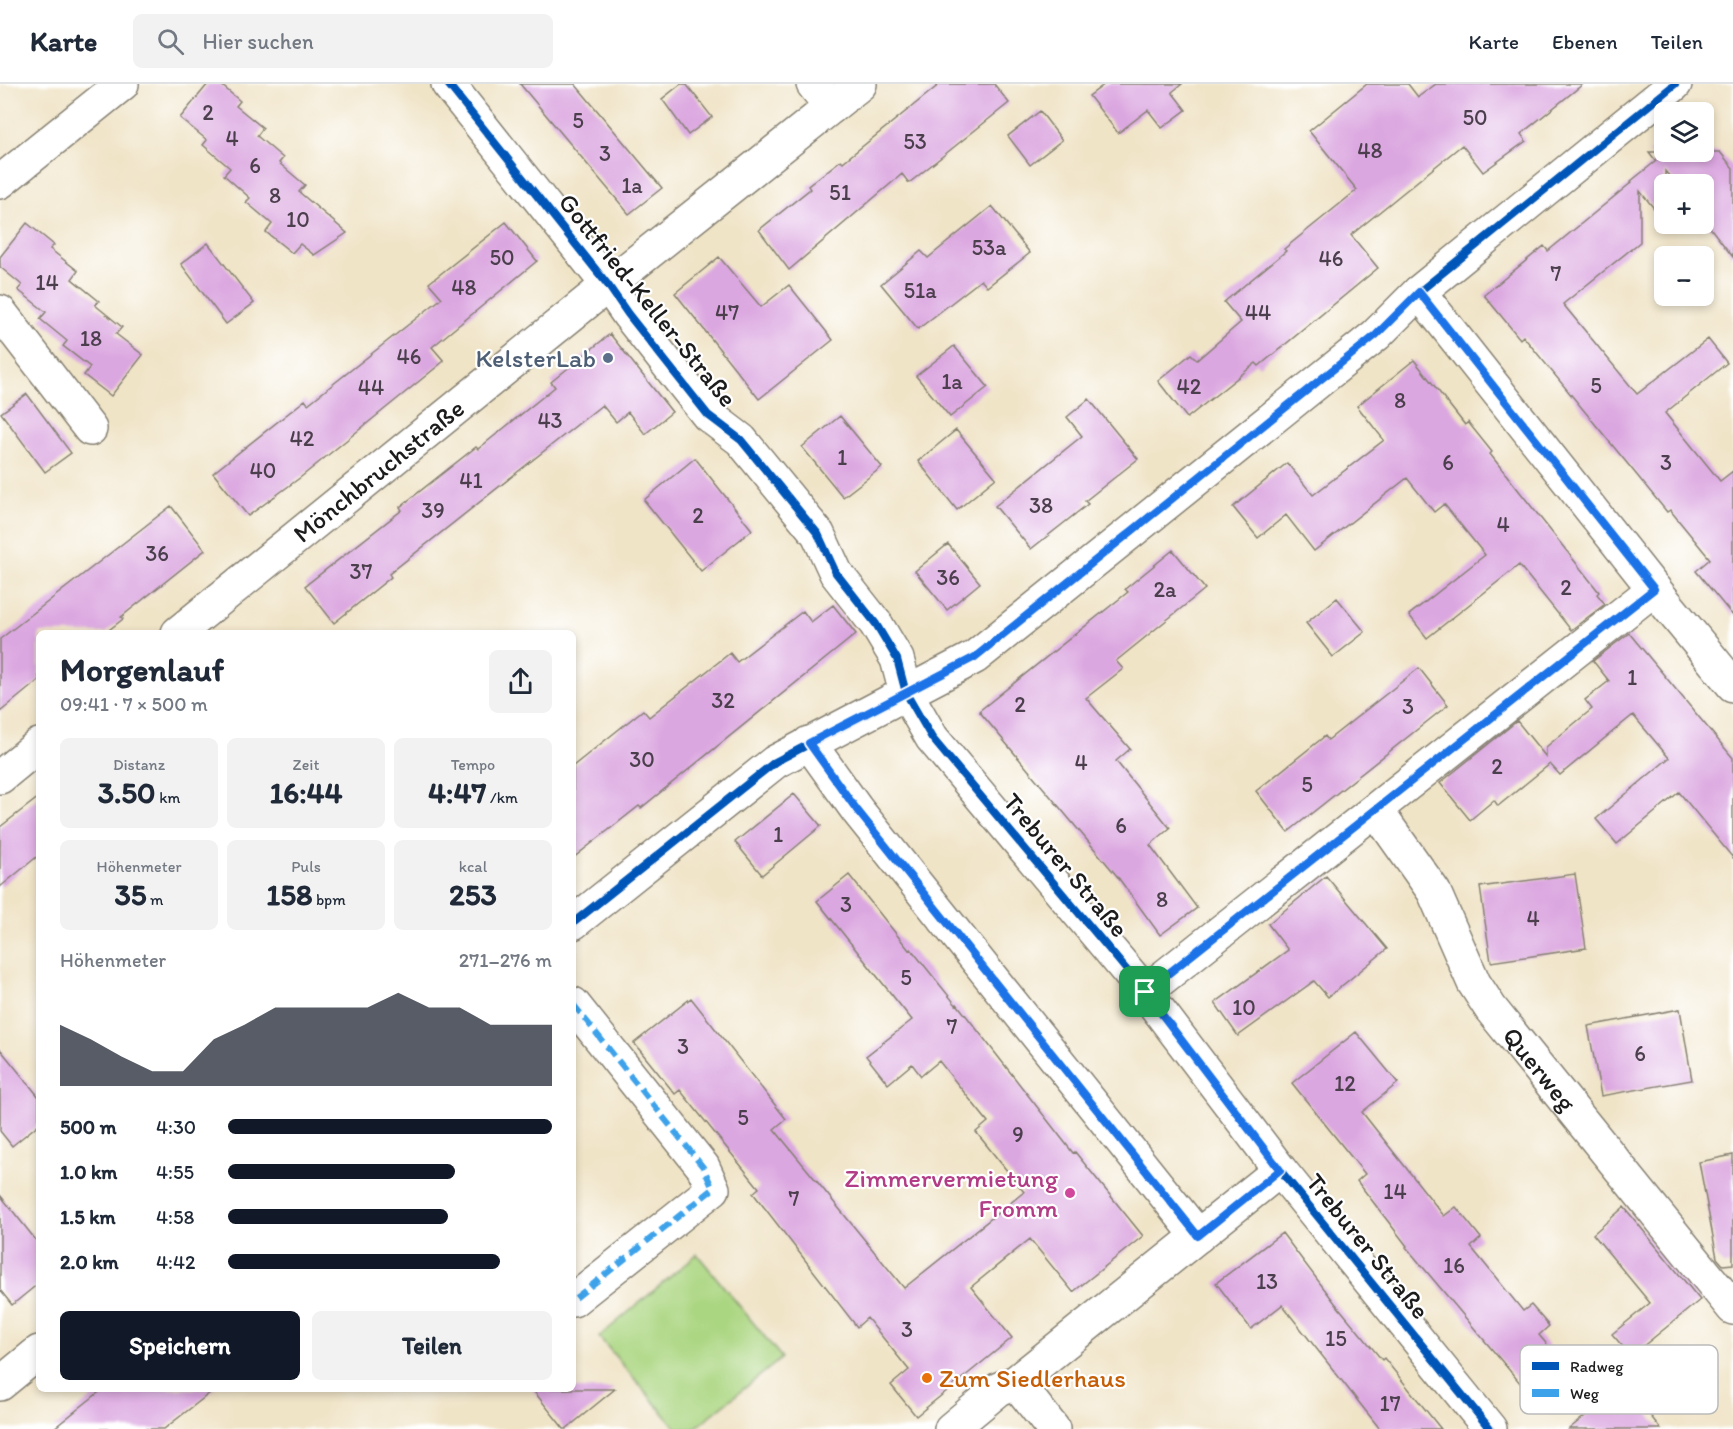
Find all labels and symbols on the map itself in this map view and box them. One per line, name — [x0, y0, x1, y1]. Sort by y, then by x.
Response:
house number: 2 — [202, 99, 214, 126]
house number: 50 — [1462, 104, 1488, 131]
house number: 5 — [572, 107, 584, 134]
house number: 4 — [225, 125, 239, 152]
house number: 53 — [903, 128, 927, 155]
house number: 48 — [1357, 137, 1383, 164]
house number: 3 — [599, 140, 611, 167]
house number: 6 — [249, 152, 261, 179]
house number: 1a — [621, 172, 643, 199]
house number: 51 — [829, 179, 851, 206]
house number: 8 — [269, 182, 281, 209]
street label: Gottfried-Keller-Straße — [552, 187, 744, 413]
house number: 10 — [286, 206, 310, 233]
house number: 53a — [971, 234, 1007, 261]
house number: 50 — [489, 244, 515, 271]
house number: 46 — [1319, 245, 1343, 272]
house number: 7 — [1551, 260, 1562, 287]
house number: 14 — [35, 269, 59, 296]
house number: 48 — [451, 274, 477, 301]
house number: 51a — [903, 277, 937, 304]
house number: 47 — [715, 299, 739, 326]
house number: 44 — [1245, 299, 1271, 326]
house number: 18 — [80, 325, 102, 352]
place label: KelsterLab — [476, 342, 596, 374]
house number: 46 — [397, 343, 421, 370]
marker: KelsterLab — [601, 351, 615, 365]
house number: 1a — [941, 368, 963, 395]
house number: 5 — [1590, 372, 1602, 399]
house number: 42 — [1177, 373, 1202, 400]
house number: 44 — [358, 374, 384, 401]
house number: 8 — [1394, 387, 1406, 414]
street label: Mönchbruchstraße — [286, 392, 471, 550]
house number: 43 — [537, 407, 563, 434]
house number: 42 — [290, 425, 315, 452]
house number: 1 — [837, 444, 847, 471]
house number: 6 — [1442, 449, 1454, 476]
house number: 3 — [1660, 449, 1672, 476]
house number: 40 — [250, 457, 276, 484]
house number: 41 — [459, 467, 483, 494]
house number: 38 — [1029, 492, 1053, 519]
house number: 39 — [421, 497, 445, 524]
house number: 2 — [692, 502, 704, 529]
house number: 4 — [1496, 511, 1510, 538]
house number: 36 — [145, 540, 169, 567]
house number: 37 — [350, 558, 373, 585]
house number: 36 — [936, 564, 960, 591]
house number: 2 — [1560, 574, 1572, 601]
house number: 2a — [1153, 576, 1177, 603]
house number: 1 — [1627, 664, 1637, 691]
house number: 32 — [711, 687, 735, 714]
house number: 2 — [1014, 691, 1026, 718]
house number: 3 — [1402, 693, 1414, 720]
house number: 30 — [629, 746, 655, 773]
house number: 4 — [1074, 749, 1088, 776]
house number: 2 — [1491, 753, 1503, 780]
house number: 5 — [1301, 771, 1313, 798]
street label: Treburer Straße — [996, 786, 1136, 944]
house number: 6 — [1115, 812, 1127, 839]
house number: 1 — [773, 821, 783, 848]
house number: 8 — [1156, 886, 1168, 913]
house number: 3 — [840, 891, 852, 918]
house number: 4 — [1526, 905, 1540, 932]
house number: 5 — [900, 964, 912, 991]
pin — [1119, 966, 1170, 1017]
house number: 10 — [1232, 994, 1256, 1021]
house number: 7 — [947, 1013, 958, 1040]
street label: Querweg — [1496, 1020, 1584, 1118]
house number: 3 — [677, 1033, 689, 1060]
house number: 6 — [1634, 1040, 1646, 1067]
house number: 12 — [1334, 1070, 1356, 1097]
house number: 5 — [737, 1104, 749, 1131]
house number: 9 — [1012, 1121, 1024, 1148]
place label: Zimmervermietung Fromm — [844, 1162, 1059, 1224]
street label: Treburer Straße — [1299, 1166, 1437, 1326]
house number: 14 — [1383, 1178, 1407, 1205]
house number: 7 — [789, 1185, 800, 1212]
marker: Zimmervermietung Fromm — [1063, 1186, 1077, 1200]
house number: 16 — [1443, 1252, 1465, 1279]
house number: 13 — [1256, 1268, 1278, 1295]
house number: 3 — [901, 1316, 913, 1343]
house number: 15 — [1325, 1325, 1347, 1352]
legend — [1520, 1345, 1718, 1414]
text: Radweg — [1570, 1357, 1624, 1376]
place label: Zum Siedlerhaus — [939, 1362, 1126, 1394]
marker: Zum Siedlerhaus — [920, 1371, 934, 1385]
text: Weg — [1570, 1384, 1600, 1403]
house number: 17 — [1379, 1390, 1401, 1417]

